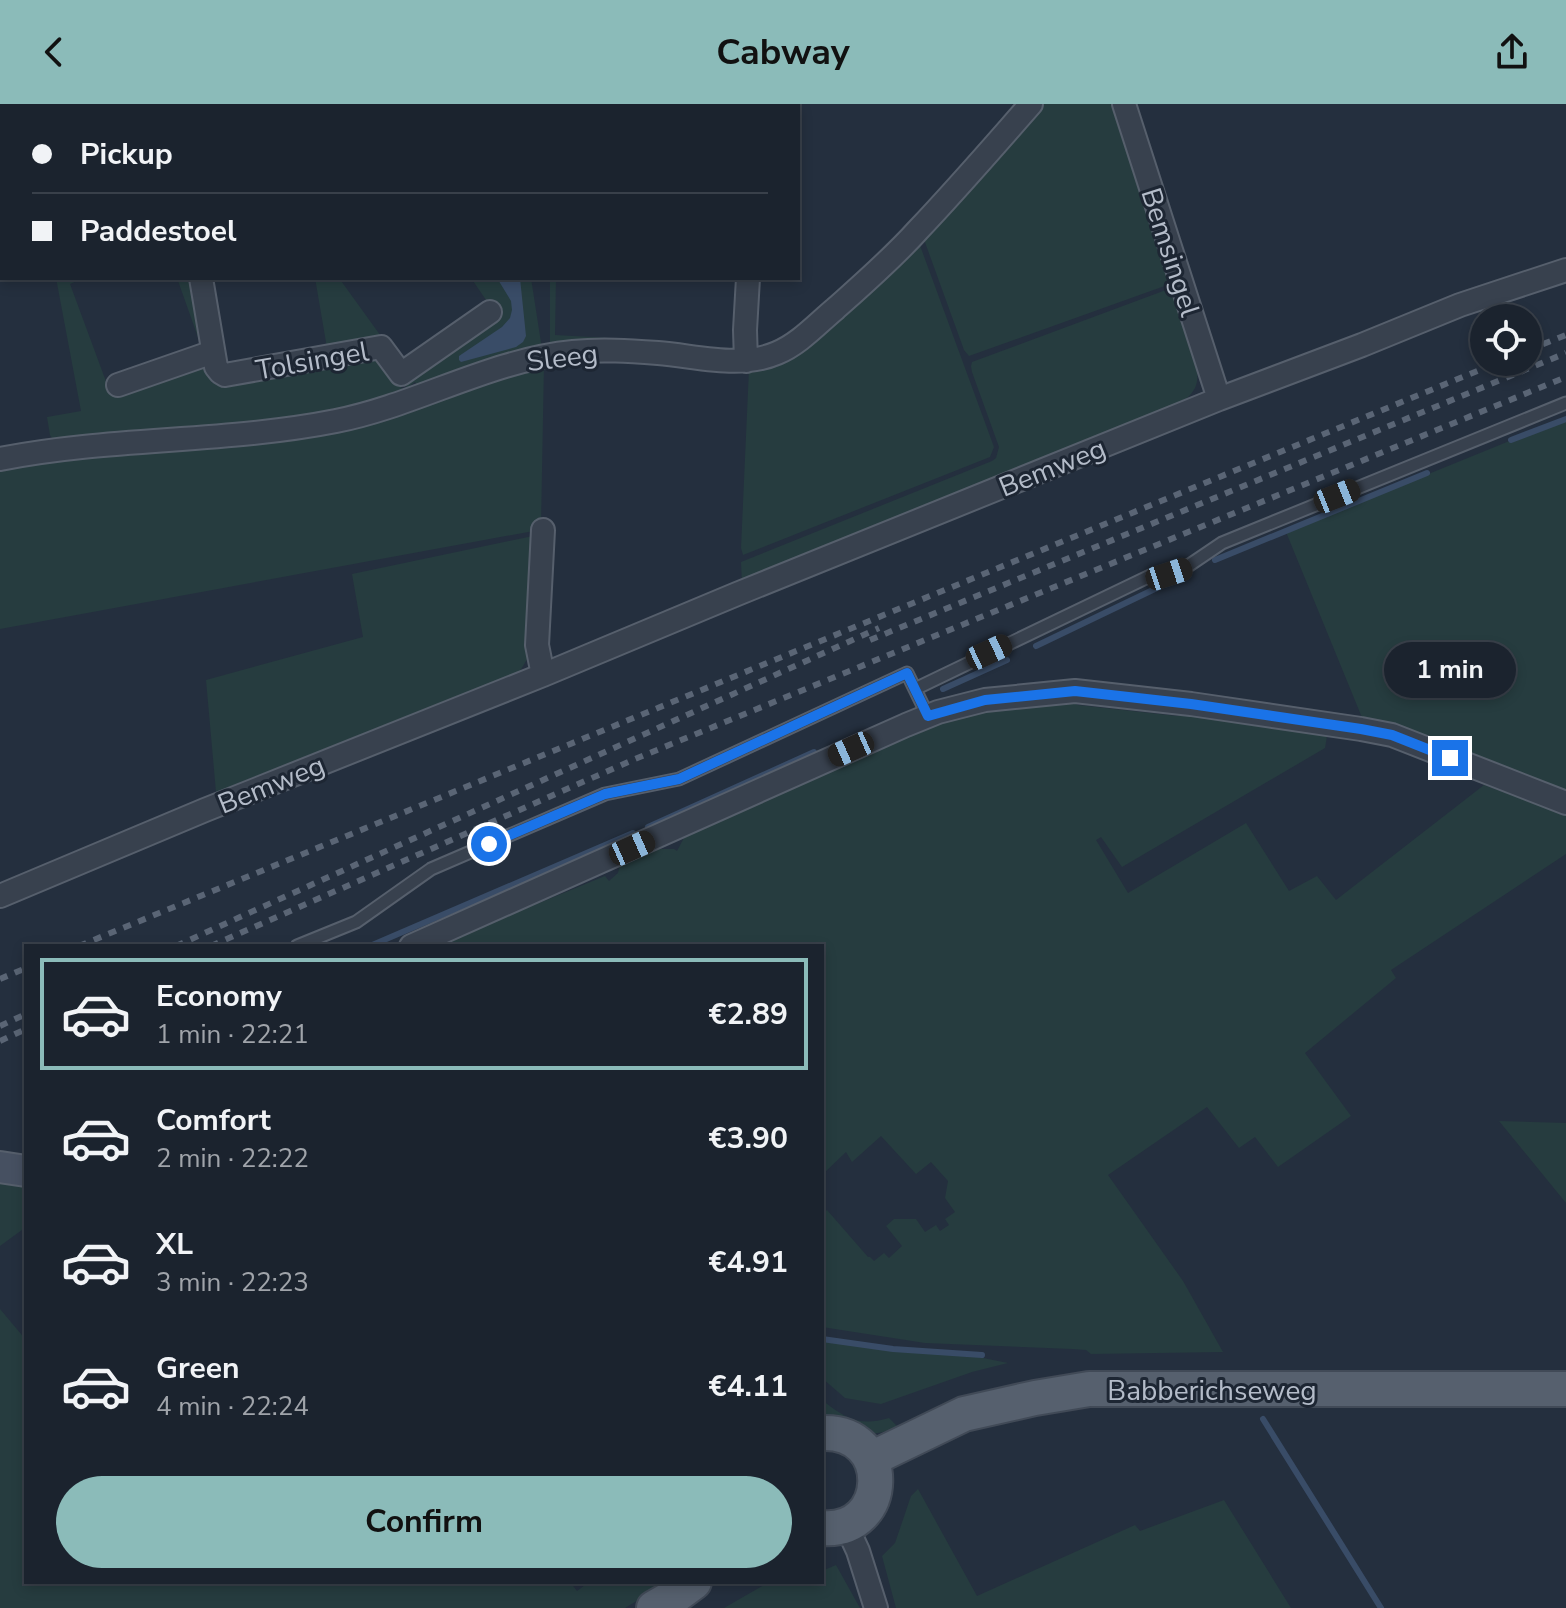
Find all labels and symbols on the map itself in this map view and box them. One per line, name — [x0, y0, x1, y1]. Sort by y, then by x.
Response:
street label: Bemsingel — [1131, 183, 1209, 322]
street label: Tolsingel — [253, 332, 372, 390]
street label: Sleeg — [524, 335, 600, 381]
street label: Bemweg — [993, 429, 1112, 507]
car — [1310, 476, 1364, 516]
car — [1142, 555, 1196, 593]
car — [962, 631, 1016, 673]
callout: 1 min — [1384, 642, 1516, 698]
car — [824, 728, 878, 770]
route end — [1432, 740, 1468, 776]
street label: Bemweg — [212, 746, 331, 824]
route start — [471, 826, 507, 862]
car — [605, 827, 659, 869]
street label: Babberichseweg — [1107, 1372, 1317, 1410]

